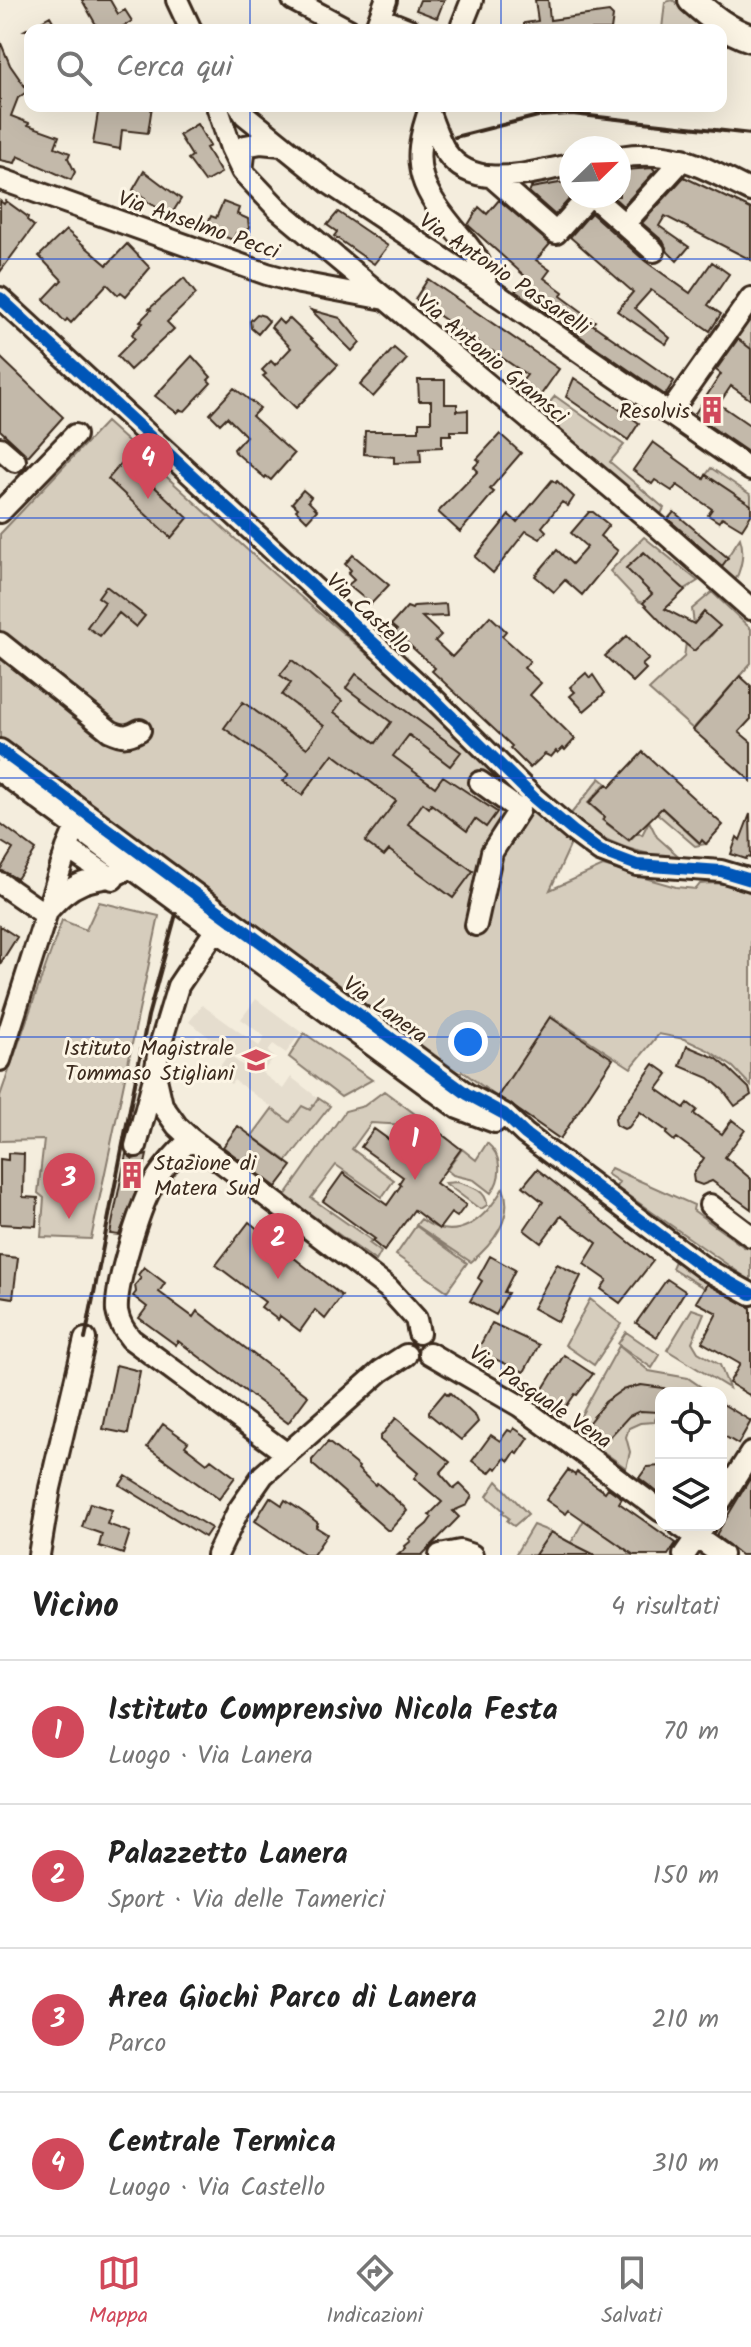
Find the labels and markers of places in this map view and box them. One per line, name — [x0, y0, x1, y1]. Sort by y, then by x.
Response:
place label: Resolvis — [619, 395, 691, 430]
building icon: Resolvis — [697, 395, 727, 425]
pin: 4 — [122, 433, 174, 499]
place label: Istituto Magistrale Tommaso Stigliani — [64, 1032, 235, 1092]
school or university icon: Istituto Magistrale Tommaso Stigliani — [241, 1045, 271, 1075]
pin: 1 — [389, 1114, 441, 1180]
place label: Stazione di Matera Sud — [154, 1147, 261, 1207]
pin: 3 — [43, 1153, 95, 1219]
building icon: Stazione di Matera Sud — [117, 1160, 147, 1190]
pin: 2 — [252, 1213, 304, 1279]

